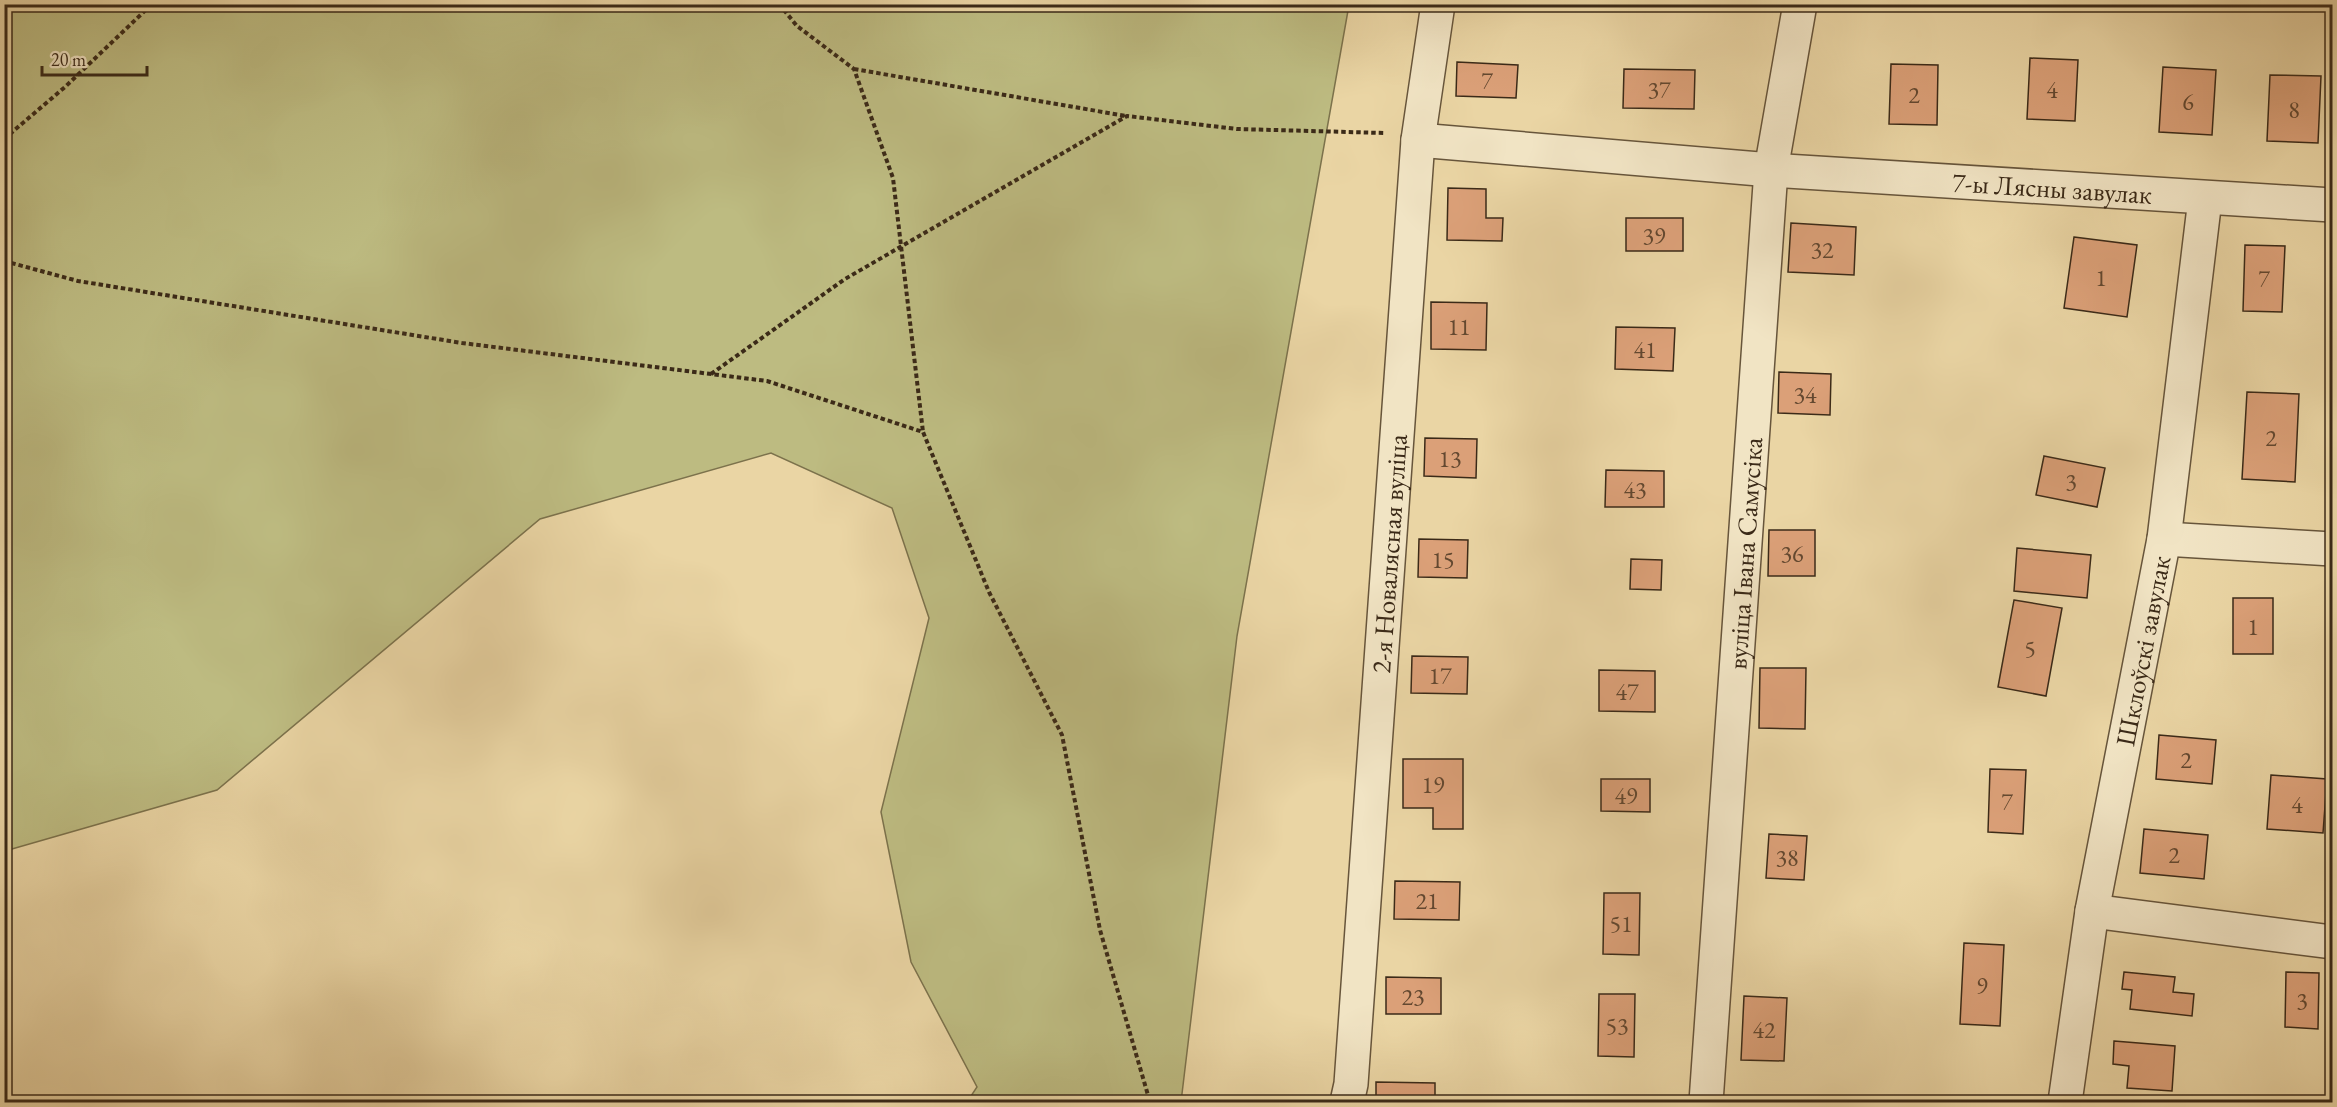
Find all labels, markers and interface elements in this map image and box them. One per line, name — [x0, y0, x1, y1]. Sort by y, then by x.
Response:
scale bar — [42, 39, 147, 77]
text: 20 m — [51, 48, 86, 71]
house number: 7 — [1481, 65, 1493, 96]
house number: 37 — [1647, 74, 1671, 105]
house number: 4 — [2046, 74, 2058, 105]
house number: 2 — [1908, 79, 1920, 110]
house number: 6 — [2182, 86, 2194, 117]
house number: 8 — [2288, 94, 2300, 125]
street label: 7-ы Лясны завулак — [1951, 164, 2153, 211]
house number: 39 — [1642, 220, 1666, 251]
house number: 32 — [1810, 234, 1834, 265]
house number: 1 — [2095, 262, 2107, 293]
house number: 7 — [2258, 263, 2270, 294]
house number: 11 — [1447, 311, 1471, 342]
house number: 41 — [1633, 334, 1657, 365]
house number: 34 — [1793, 379, 1817, 410]
house number: 2 — [2265, 422, 2277, 453]
street label: 2-я Новалясная вуліца — [1363, 433, 1415, 675]
street label: вуліца Івана Самусіка — [1719, 436, 1770, 671]
house number: 13 — [1438, 443, 1462, 474]
house number: 3 — [2065, 466, 2077, 497]
house number: 43 — [1623, 474, 1647, 505]
house number: 36 — [1780, 538, 1804, 569]
house number: 15 — [1431, 544, 1455, 575]
street label: Шклоўскі завулак — [2107, 552, 2178, 749]
house number: 1 — [2247, 611, 2259, 642]
house number: 5 — [2024, 633, 2036, 664]
house number: 17 — [1428, 660, 1452, 691]
house number: 47 — [1615, 676, 1639, 707]
house number: 2 — [2180, 744, 2192, 775]
house number: 19 — [1421, 769, 1445, 800]
house number: 49 — [1614, 780, 1638, 811]
house number: 7 — [2001, 786, 2013, 817]
house number: 4 — [2291, 789, 2303, 820]
house number: 2 — [2168, 839, 2180, 870]
house number: 38 — [1775, 842, 1799, 873]
house number: 21 — [1415, 885, 1439, 916]
house number: 51 — [1609, 908, 1633, 939]
house number: 9 — [1976, 970, 1988, 1001]
house number: 23 — [1401, 981, 1425, 1012]
house number: 3 — [2296, 985, 2308, 1016]
house number: 53 — [1605, 1010, 1629, 1041]
house number: 42 — [1752, 1014, 1776, 1045]

